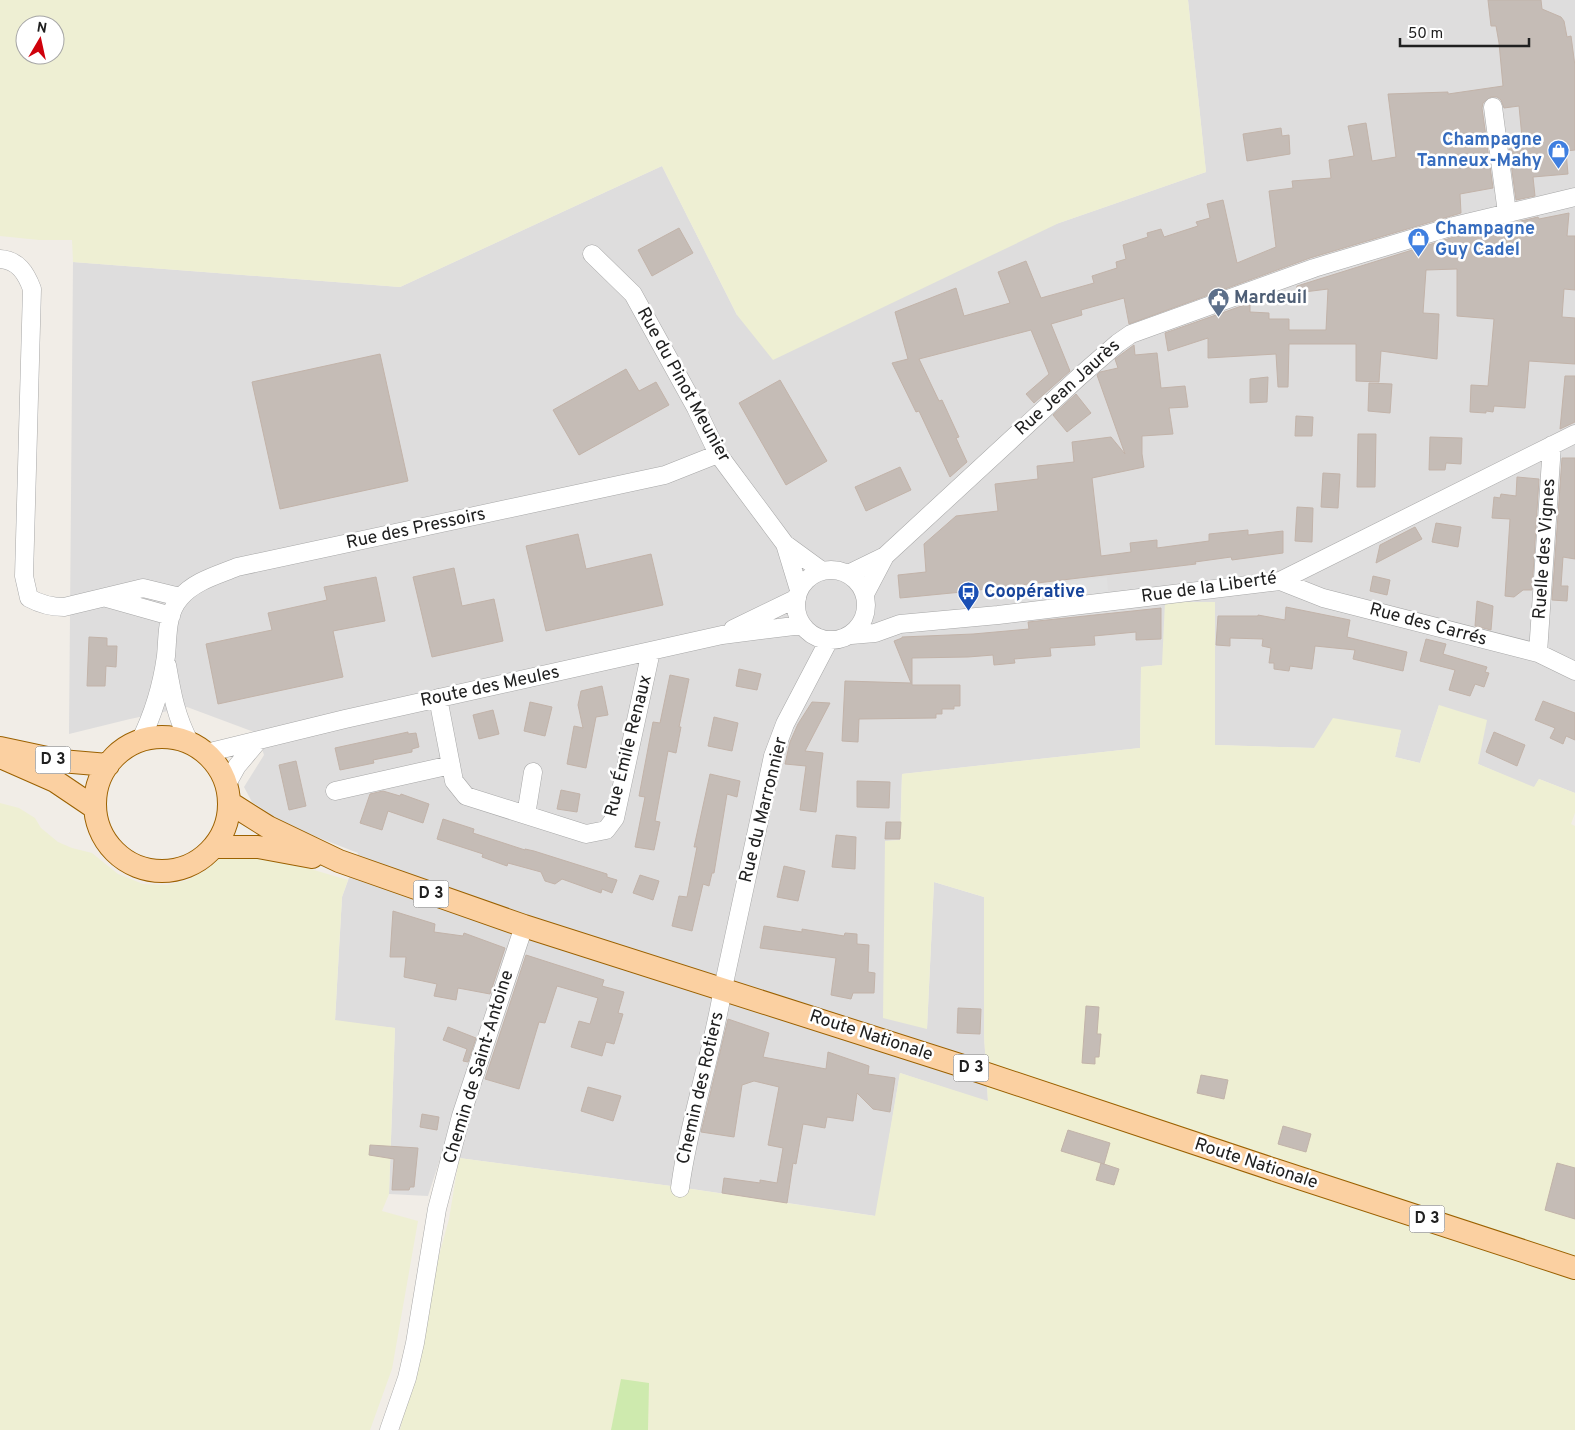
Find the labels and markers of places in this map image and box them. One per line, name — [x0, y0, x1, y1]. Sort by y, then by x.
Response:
place label: Champagne Tanneux-Mahy — [1417, 129, 1542, 173]
shop icon: Champagne Tanneux-Mahy — [1546, 138, 1570, 169]
place label: Champagne Guy Cadel — [1435, 218, 1535, 262]
shop icon: Champagne Guy Cadel — [1407, 227, 1431, 258]
public building icon: Mardeuil — [1206, 286, 1230, 317]
place label: Mardeuil — [1234, 287, 1307, 310]
bus stop icon: Coopérative — [956, 580, 980, 611]
place label: Coopérative — [984, 581, 1085, 604]

